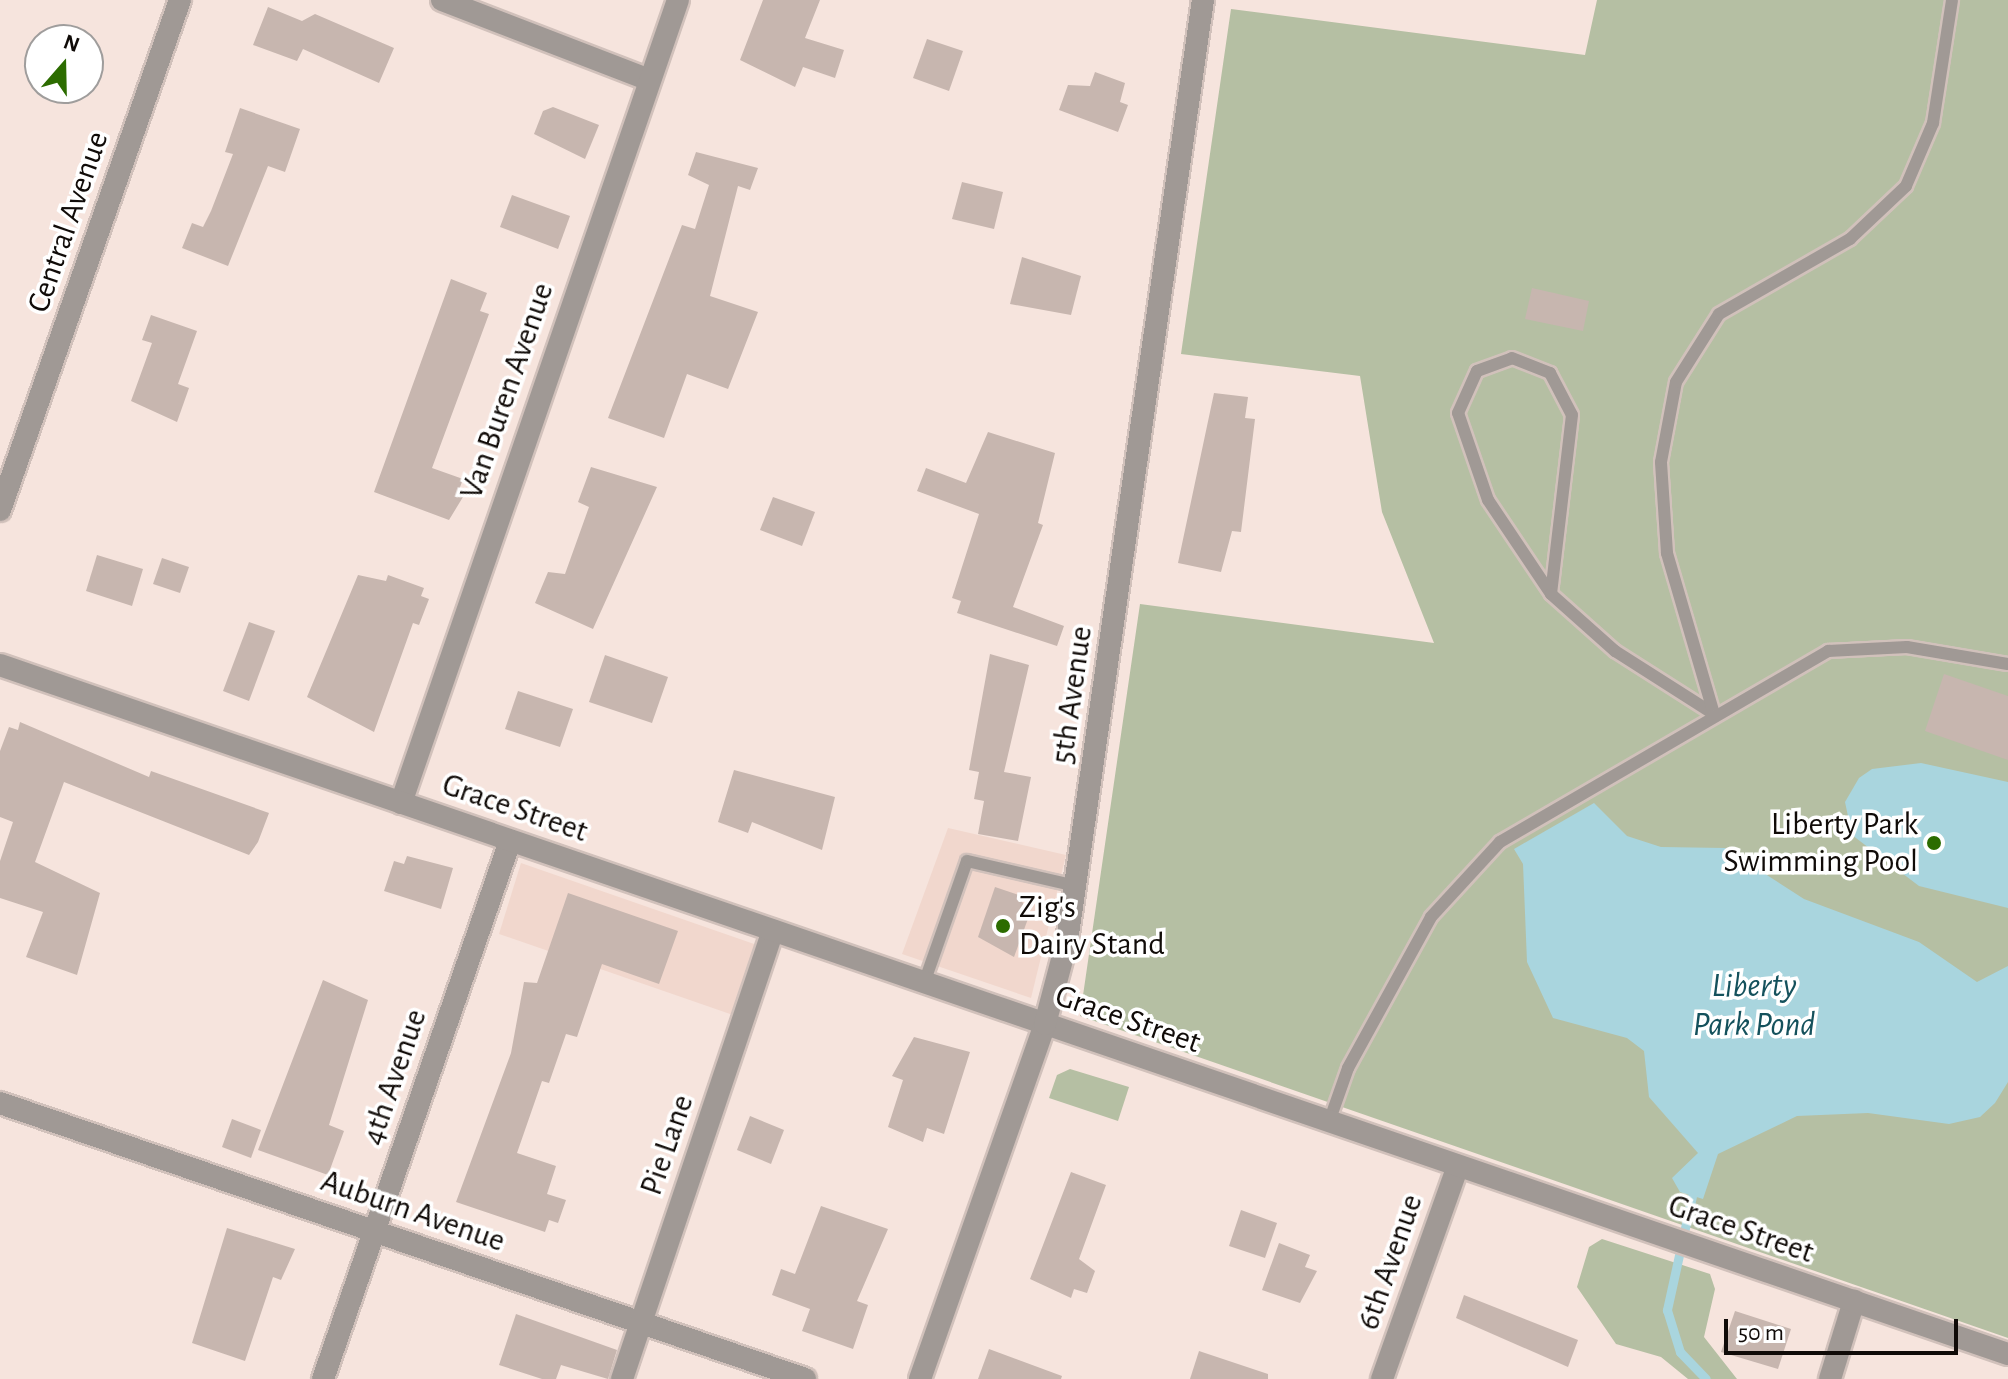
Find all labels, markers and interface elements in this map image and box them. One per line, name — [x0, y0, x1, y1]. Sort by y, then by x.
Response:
north arrow — [24, 24, 104, 104]
text: N — [61, 30, 82, 56]
street label: Central Avenue — [19, 127, 117, 317]
street label: Van Buren Avenue — [452, 278, 562, 504]
street label: 5th Avenue — [1043, 624, 1101, 766]
street label: Grace Street — [437, 765, 593, 851]
place label: Liberty Park Swimming Pool — [1724, 806, 1918, 881]
marker: Liberty Park Swimming Pool — [1925, 834, 1943, 852]
place label: Zig's Dairy Stand — [1019, 889, 1165, 964]
marker: Zig's Dairy Stand — [994, 917, 1012, 935]
water label: Liberty Park Pond — [1693, 966, 1815, 1046]
street label: Grace Street — [1050, 976, 1206, 1062]
street label: 4th Avenue — [353, 1004, 435, 1150]
street label: Pie Lane — [632, 1090, 702, 1200]
street label: Auburn Avenue — [316, 1162, 510, 1260]
street label: Grace Street — [1663, 1186, 1819, 1272]
street label: 6th Avenue — [1349, 1189, 1431, 1335]
scale bar — [1728, 1303, 1962, 1353]
text: 50 m — [1738, 1321, 1784, 1345]

